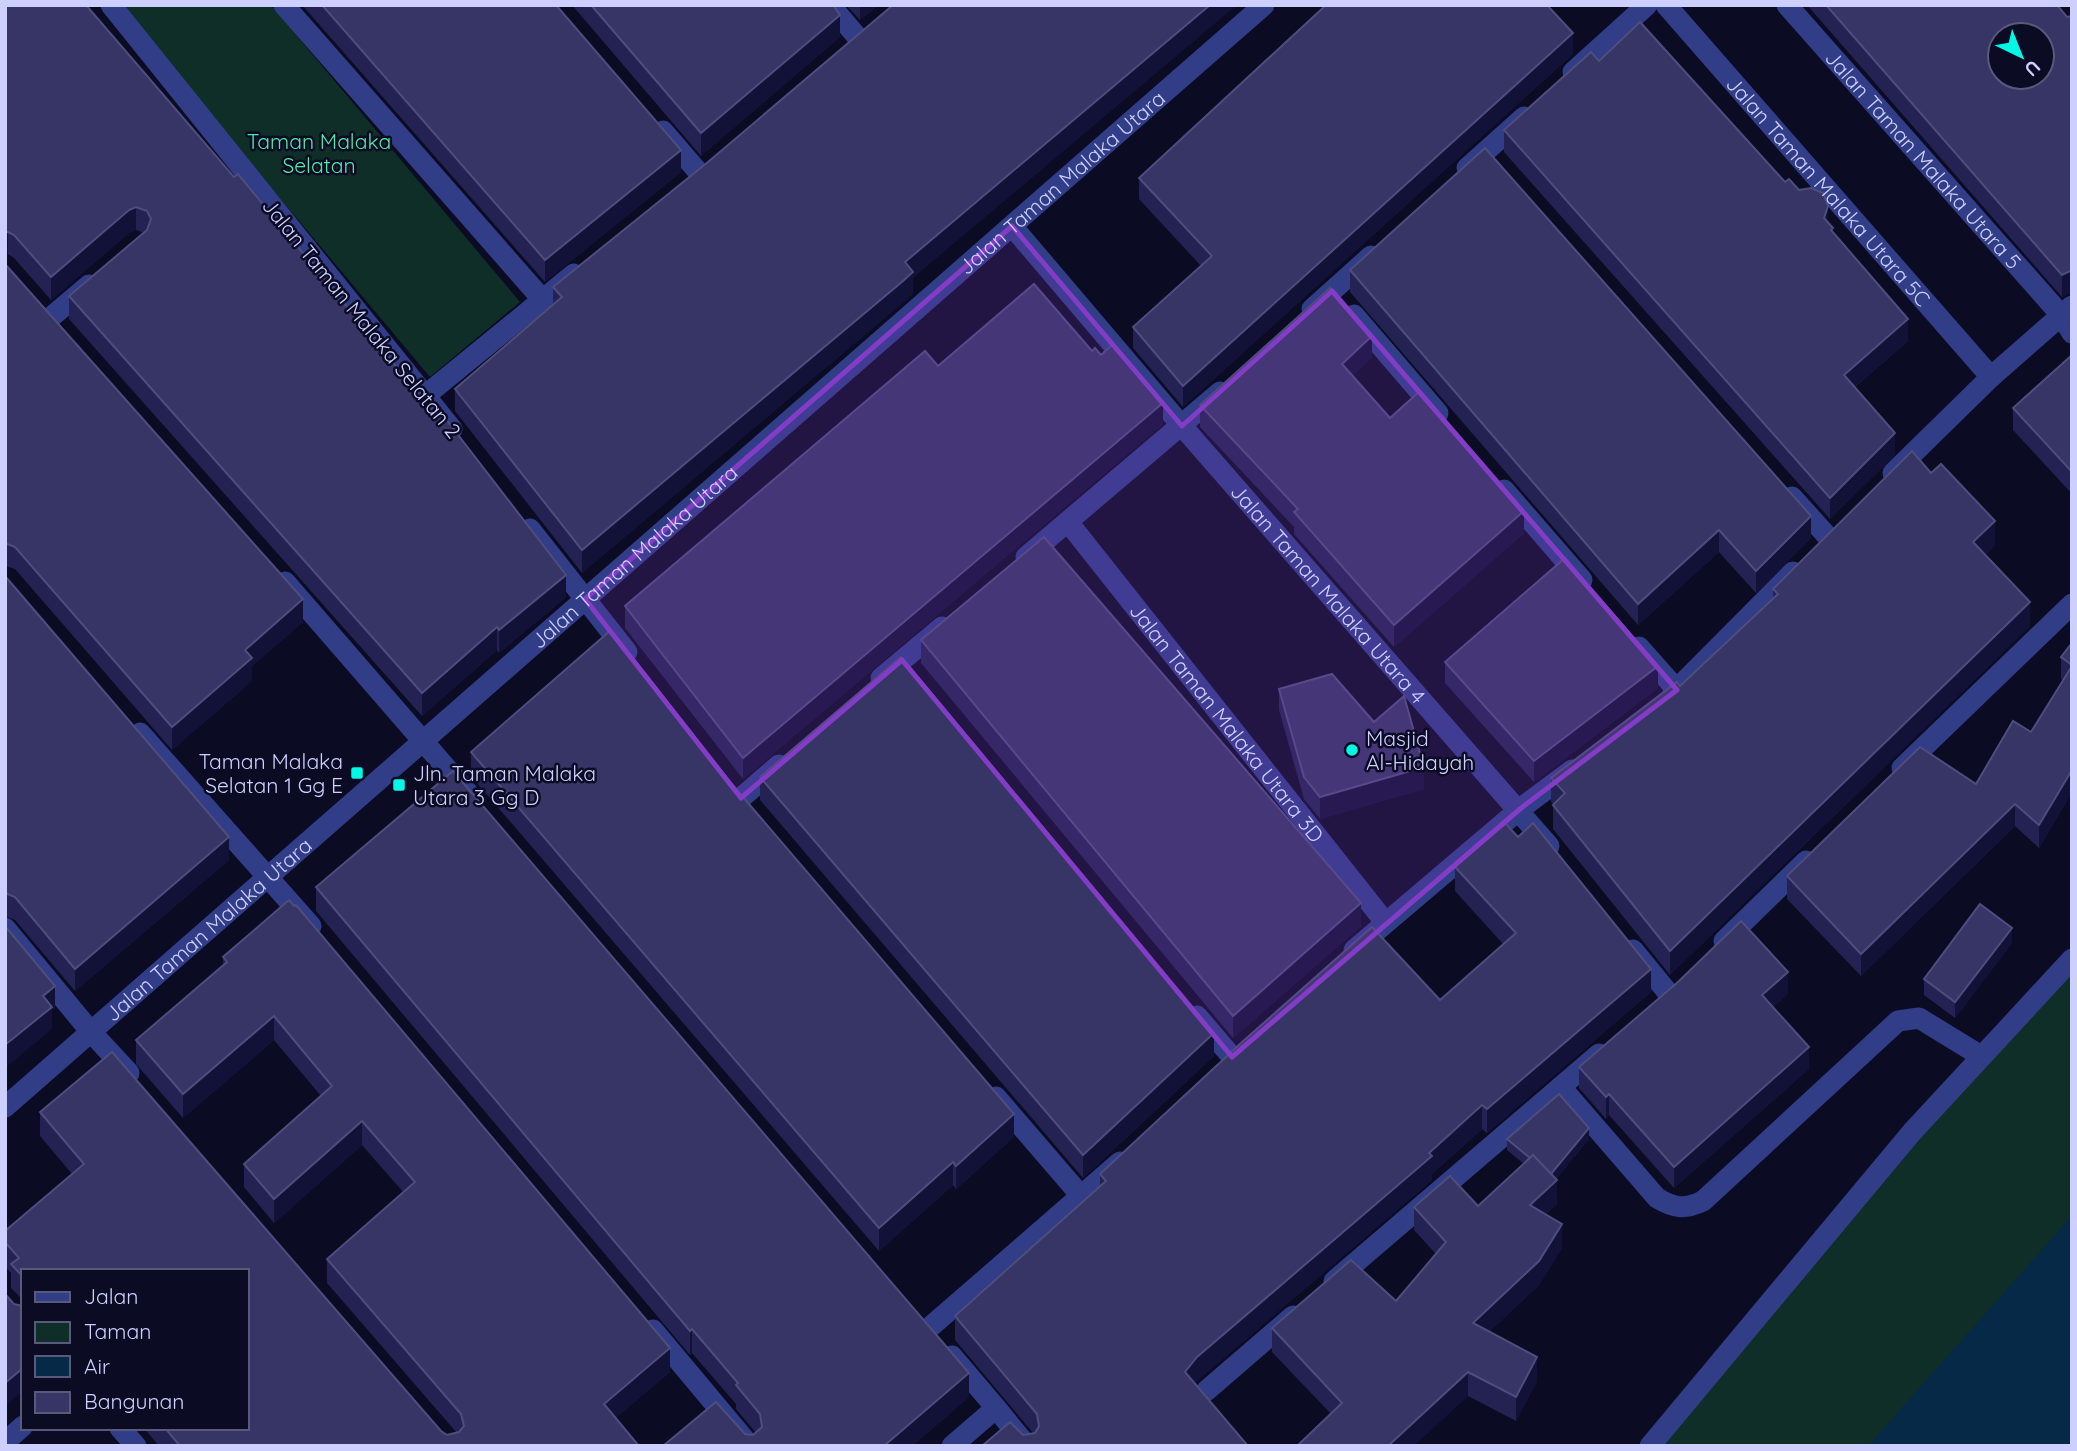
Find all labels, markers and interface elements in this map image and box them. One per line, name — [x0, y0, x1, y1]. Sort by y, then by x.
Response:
north arrow — [1986, 21, 2056, 91]
street label: Jalan Taman Malaka Utara 5 — [1820, 45, 2027, 274]
text: U — [2020, 55, 2046, 82]
street label: Jalan Taman Malaka Utara 5C — [1721, 71, 1936, 312]
street label: Jalan Taman Malaka Utara — [953, 85, 1170, 280]
park label: Taman Malaka Selatan — [247, 128, 391, 178]
street label: Jalan Taman Malaka Selatan 2 — [257, 193, 467, 443]
street label: Jalan Taman Malaka Utara — [525, 459, 743, 654]
street label: Jalan Taman Malaka Utara 4 — [1226, 479, 1431, 709]
street label: Jalan Taman Malaka Utara 3D — [1124, 598, 1330, 847]
place label: Masjid Al-Hidayah — [1366, 725, 1474, 775]
marker: Masjid Al-Hidayah — [1344, 742, 1360, 758]
place label: Taman Malaka Selatan 1 Gg E — [198, 748, 343, 798]
place label: Jln. Taman Malaka Utara 3 Gg D — [413, 760, 596, 810]
marker: Taman Malaka Selatan 1 Gg E — [349, 765, 365, 781]
marker: Jln. Taman Malaka Utara 3 Gg D — [391, 777, 407, 793]
street label: Jalan Taman Malaka Utara — [100, 832, 317, 1027]
legend — [21, 1269, 248, 1430]
text: Jalan — [84, 1283, 138, 1309]
text: Taman — [84, 1318, 151, 1344]
text: Air — [84, 1353, 110, 1379]
text: Bangunan — [84, 1388, 184, 1414]

